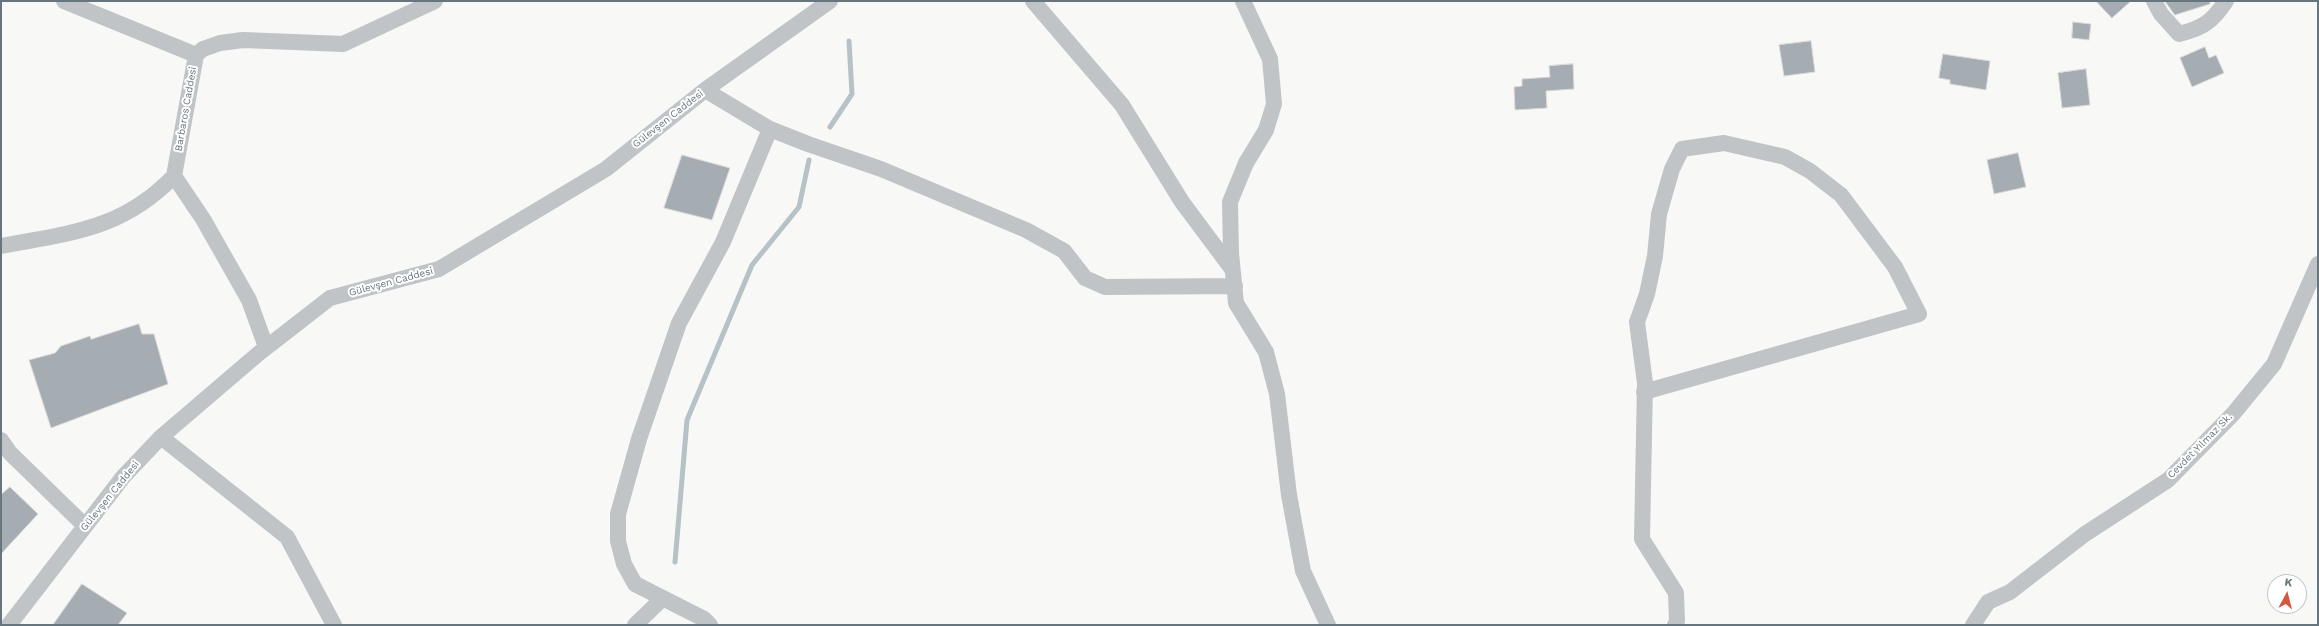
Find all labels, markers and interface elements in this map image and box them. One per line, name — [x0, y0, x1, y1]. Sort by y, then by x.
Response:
street label: Barbaros Caddesi — [173, 66, 199, 152]
street label: Gülevşen Caddesi — [630, 88, 706, 150]
street label: Gülevşen Caddesi — [348, 265, 434, 299]
street label: Cevdet Yılmaz Sk. — [2165, 411, 2235, 481]
street label: Gülevşen Caddesi — [78, 459, 142, 533]
north arrow — [2267, 574, 2307, 614]
text: K — [2284, 576, 2293, 590]

